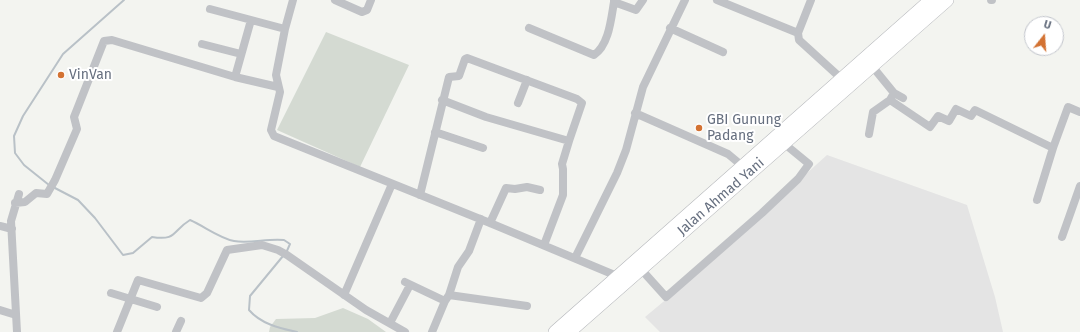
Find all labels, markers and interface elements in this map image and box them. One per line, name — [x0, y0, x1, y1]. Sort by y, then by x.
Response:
north arrow — [1024, 16, 1064, 56]
text: U — [1042, 18, 1053, 32]
place label: VinVan — [69, 67, 112, 83]
marker: VinVan — [56, 70, 66, 80]
place label: GBI Gunung Padang — [707, 112, 781, 144]
marker: GBI Gunung Padang — [694, 123, 704, 133]
street label: Jalan Ahmad Yani — [674, 155, 768, 239]

